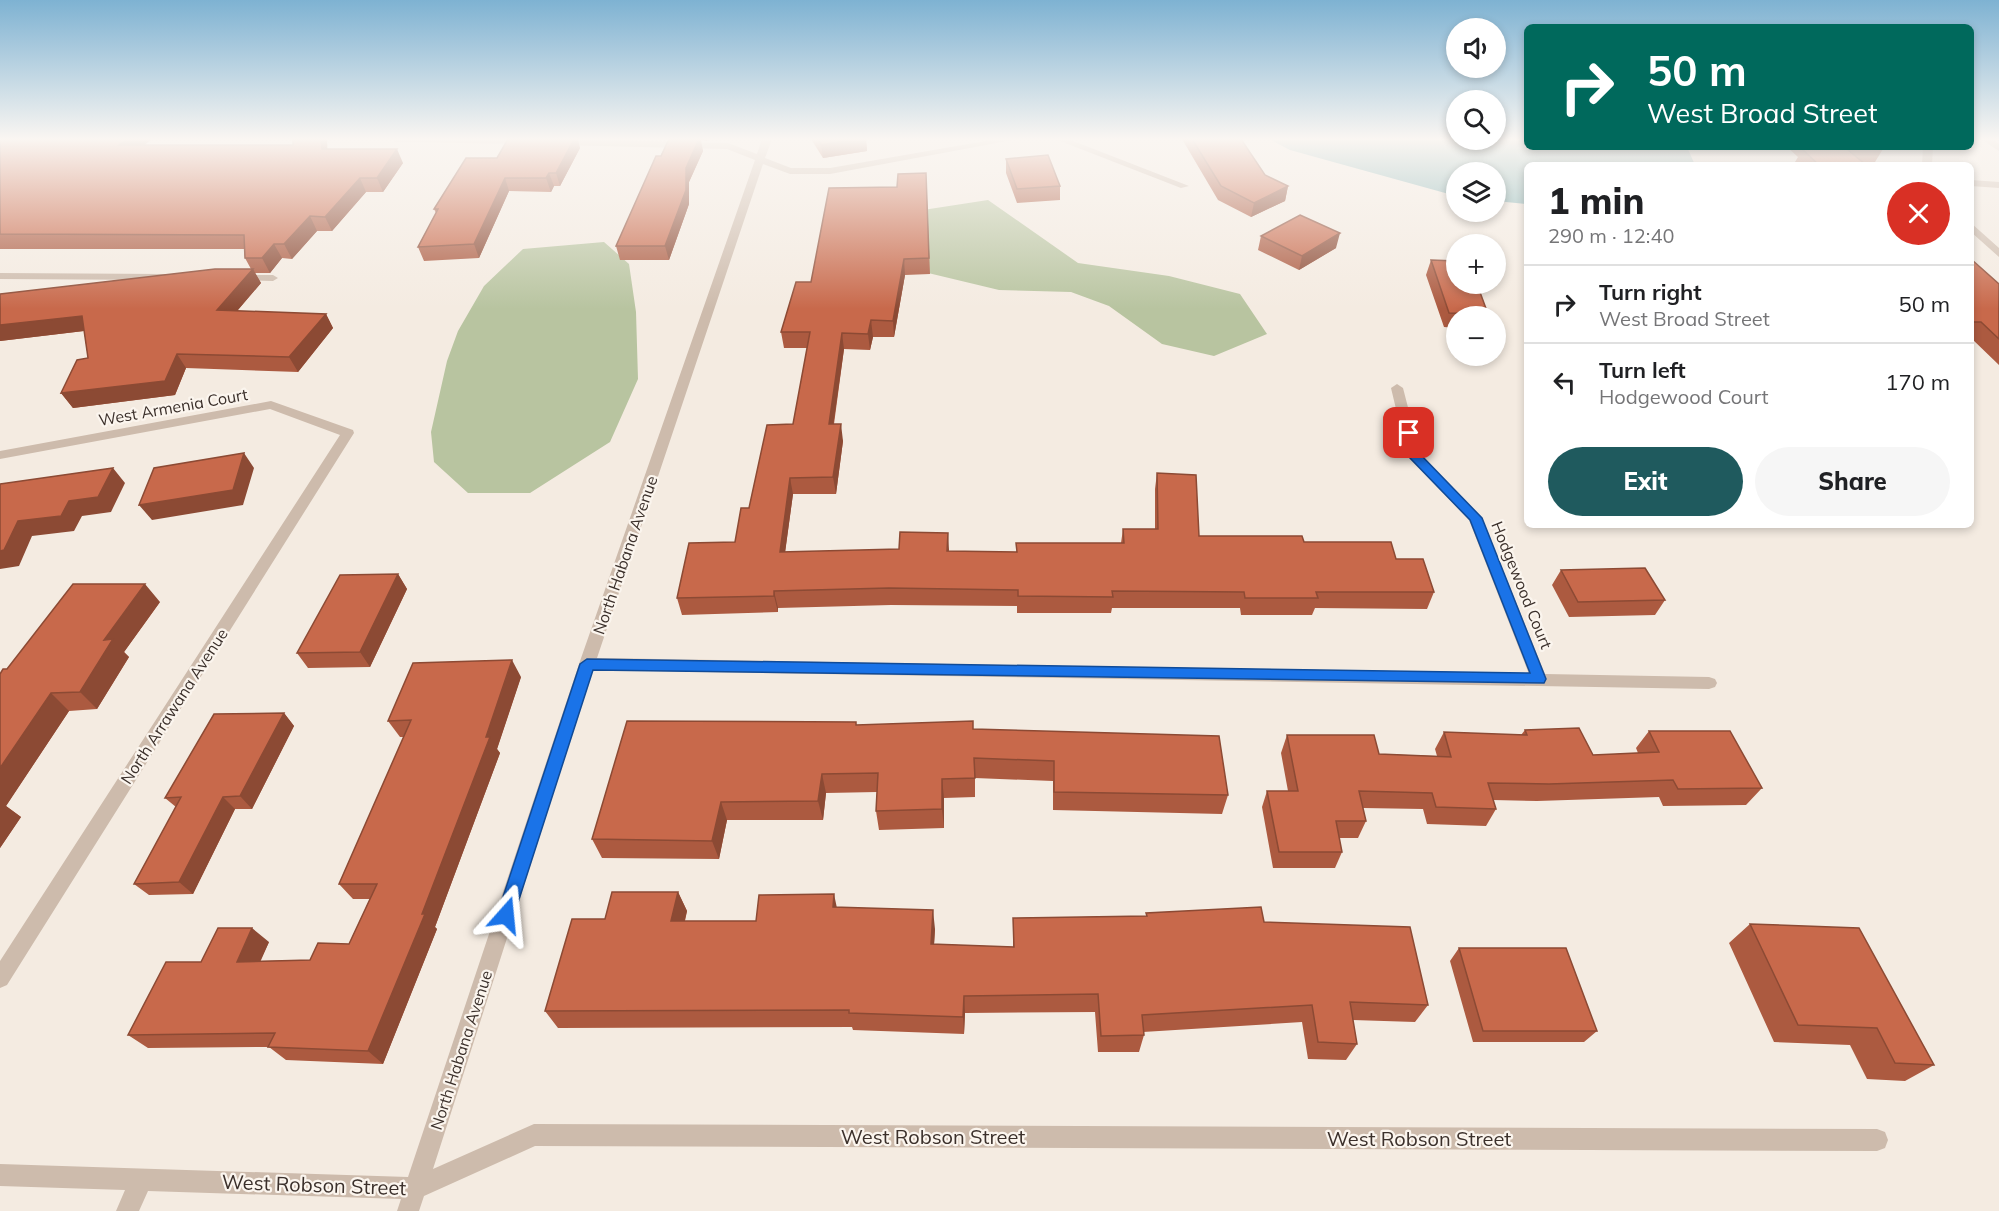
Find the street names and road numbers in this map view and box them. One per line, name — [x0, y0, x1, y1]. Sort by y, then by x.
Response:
street label: West Armenia Court — [97, 384, 250, 430]
street label: North Habana Avenue — [588, 473, 662, 637]
street label: Hodgewood Court — [1487, 518, 1557, 652]
street label: North Arrawana Avenue — [116, 624, 232, 788]
street label: North Habana Avenue — [426, 968, 496, 1132]
street label: West Robson Street — [841, 1124, 1025, 1149]
street label: West Robson Street — [1327, 1126, 1511, 1151]
street label: West Robson Street — [221, 1169, 407, 1200]

